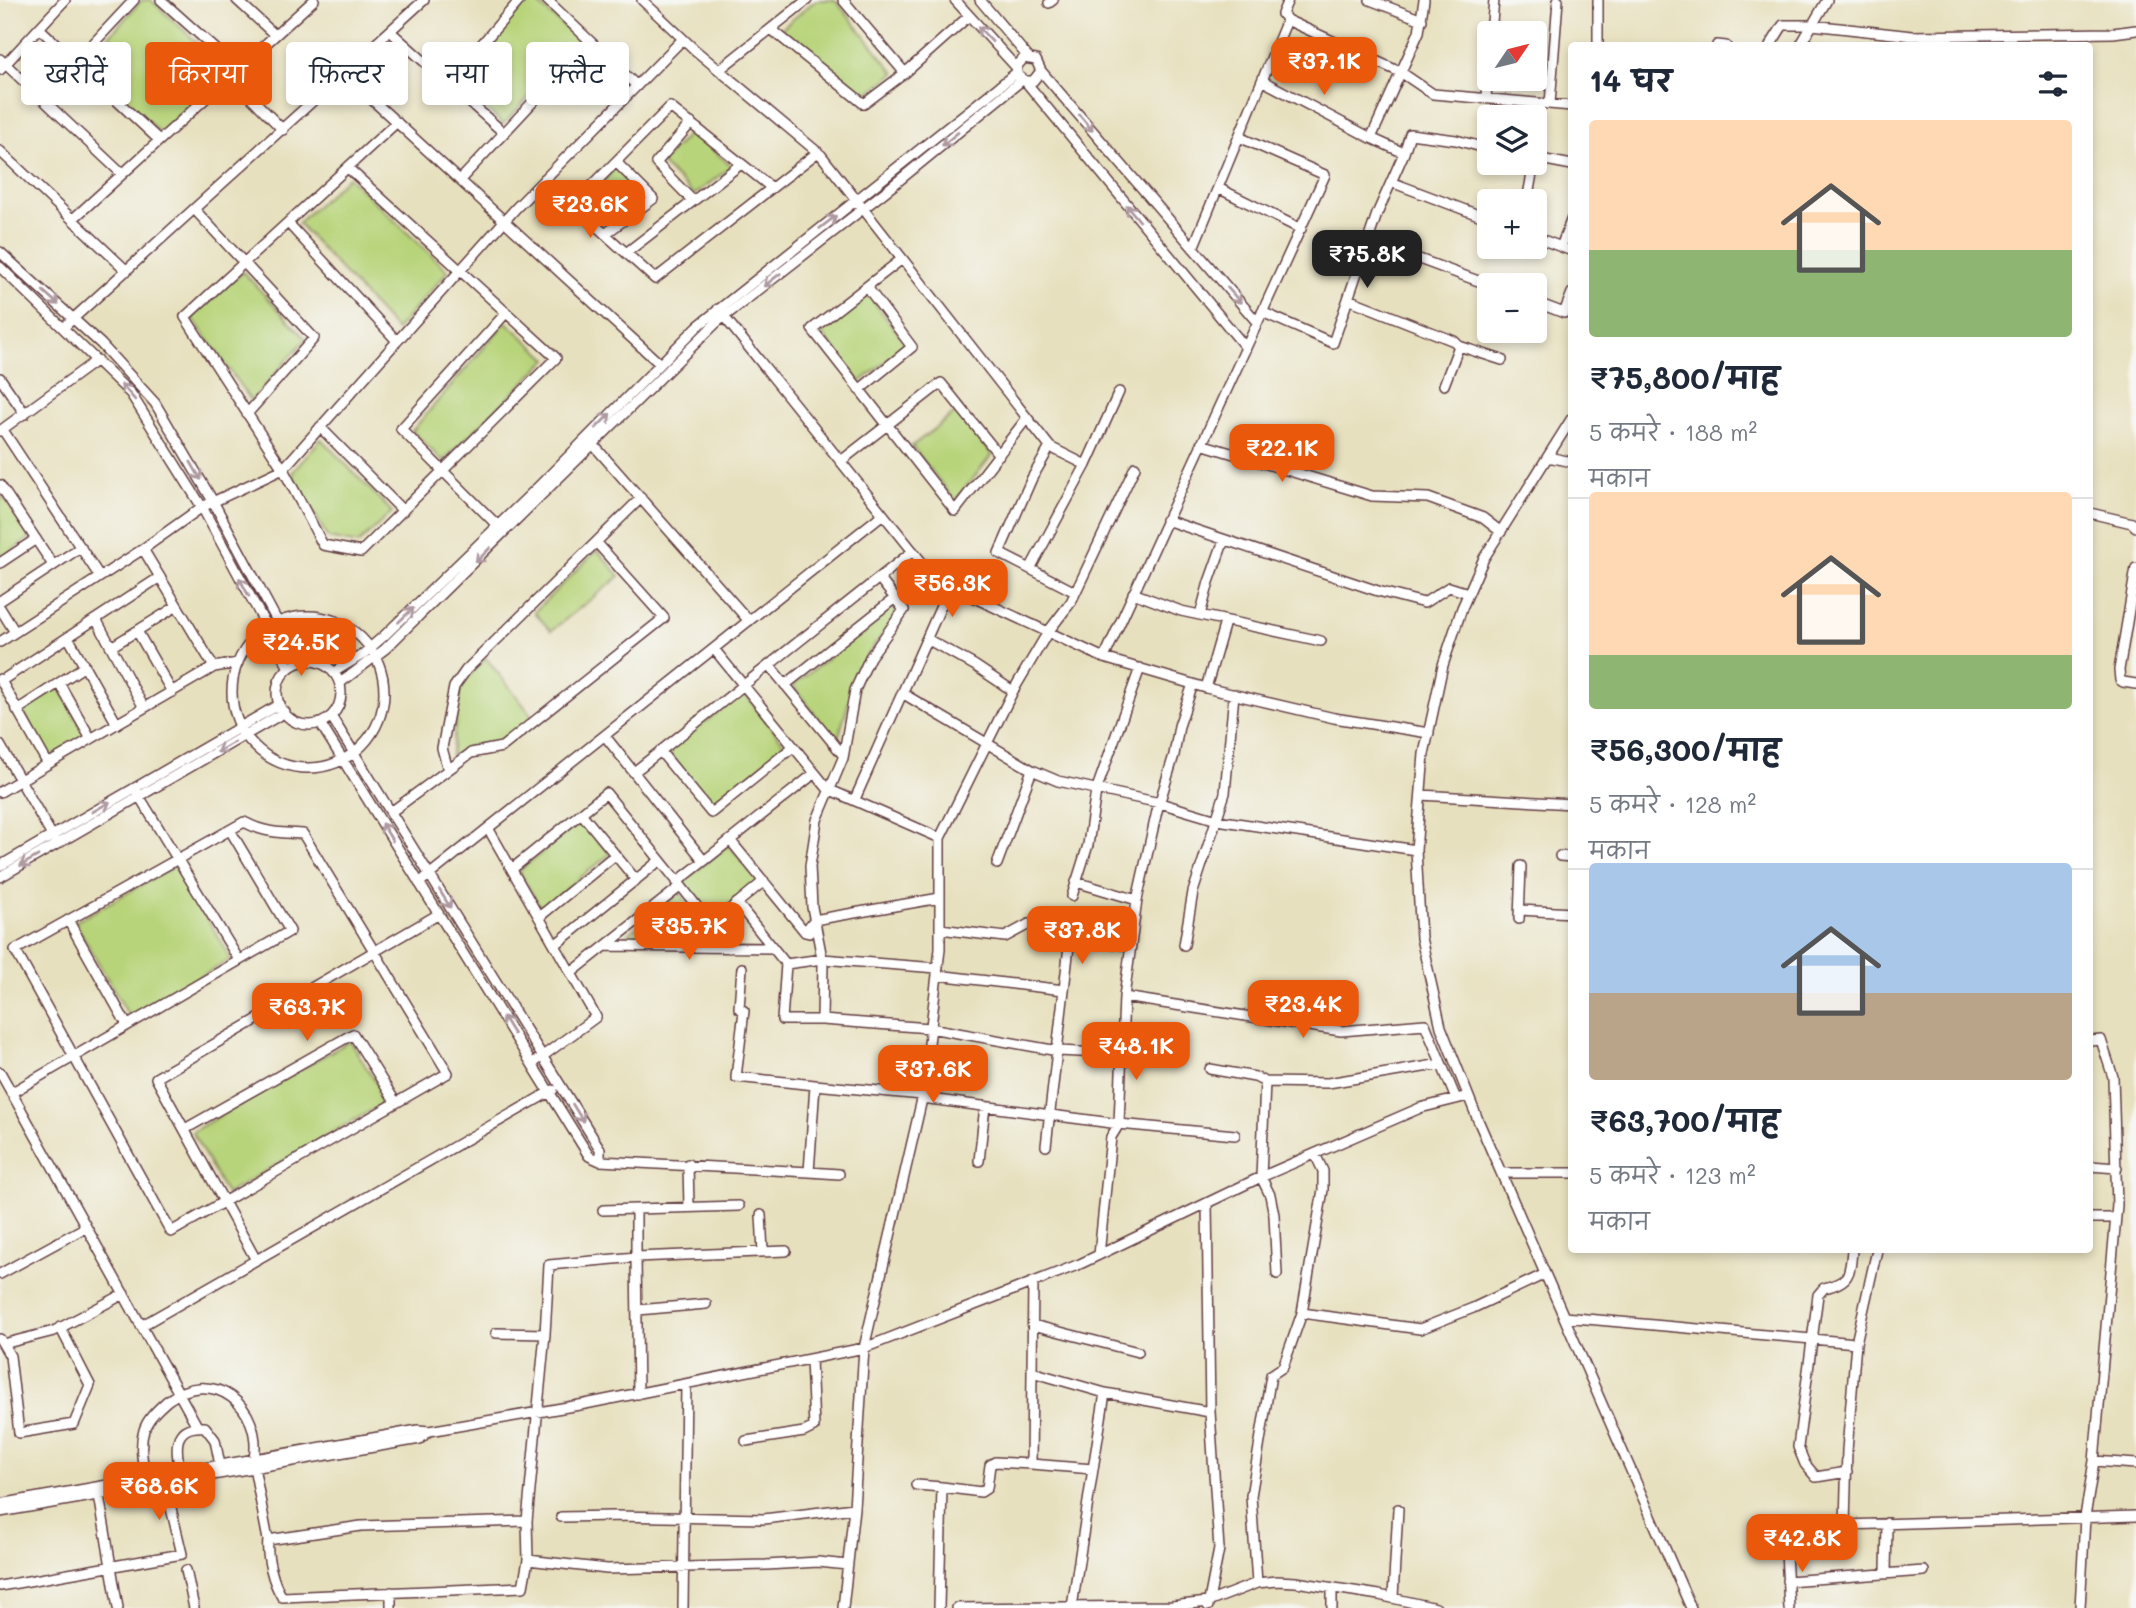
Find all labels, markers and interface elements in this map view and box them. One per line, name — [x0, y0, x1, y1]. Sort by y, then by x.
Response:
north arrow — [1477, 21, 1547, 91]
map controls — [1477, 21, 1547, 343]
one-way arrow — [977, 26, 994, 43]
pin: ₹37.1K — [1267, 38, 1381, 97]
chip: खरीदें — [21, 42, 131, 105]
chip: किराया — [145, 42, 272, 105]
chip: फ़िल्टर — [286, 42, 408, 105]
chip: नया — [422, 42, 512, 105]
chip: फ़्लैट — [526, 42, 629, 105]
text: ₹37.1K — [1287, 45, 1361, 75]
text: 14 घर — [1589, 60, 1672, 100]
icon: filters — [2034, 65, 2072, 103]
button: layers — [1477, 105, 1547, 175]
one-way arrow — [1078, 113, 1094, 131]
one-way arrow — [941, 131, 959, 146]
icon: home — [1768, 165, 1894, 291]
pin: ₹23.6K — [533, 180, 647, 240]
text: ₹23.6K — [551, 188, 629, 218]
button: + — [1477, 189, 1547, 259]
one-way arrow — [1125, 205, 1141, 223]
one-way arrow — [818, 214, 837, 229]
pin: ₹75.8K — [1310, 230, 1424, 290]
text: ₹75.8K — [1328, 238, 1406, 268]
one-way arrow — [763, 272, 781, 288]
button: − — [1477, 273, 1547, 343]
one-way arrow — [1226, 286, 1242, 304]
one-way arrow — [42, 289, 59, 306]
text: ₹75,800/माह — [1589, 357, 1780, 397]
one-way arrow — [120, 383, 136, 401]
one-way arrow — [595, 413, 612, 430]
text: 5 कमरे · 188 m² — [1589, 417, 1757, 447]
pin: ₹22.1K — [1225, 424, 1339, 484]
text: ₹22.1K — [1245, 432, 1319, 462]
one-way arrow — [189, 460, 203, 480]
text: मकान — [1589, 463, 1650, 493]
icon: home — [1768, 537, 1894, 663]
one-way arrow — [474, 546, 491, 563]
pin: ₹56.3K — [895, 560, 1009, 619]
text: ₹56.3K — [913, 567, 991, 597]
one-way arrow — [237, 577, 250, 598]
one-way arrow — [397, 606, 414, 623]
pin: ₹24.5K — [244, 618, 358, 678]
text: ₹24.5K — [262, 626, 340, 656]
text: ₹56,300/माह — [1589, 729, 1781, 769]
one-way arrow — [216, 740, 236, 754]
text: 5 कमरे · 128 m² — [1589, 789, 1756, 819]
one-way arrow — [91, 800, 111, 814]
one-way arrow — [380, 822, 394, 842]
text: मकान — [1589, 835, 1650, 865]
one-way arrow — [19, 854, 39, 868]
one-way arrow — [438, 888, 452, 908]
pin: ₹35.7K — [632, 902, 746, 962]
pin: ₹37.8K — [1025, 906, 1139, 966]
icon: home — [1768, 908, 1894, 1034]
text: ₹35.7K — [650, 910, 728, 940]
text: ₹37.8K — [1043, 914, 1121, 944]
pin: ₹23.4K — [1246, 981, 1360, 1040]
pin: ₹63.7K — [250, 984, 364, 1043]
text: ₹23.4K — [1264, 988, 1342, 1018]
text: ₹63.7K — [268, 991, 346, 1021]
one-way arrow — [500, 1015, 514, 1035]
pin: ₹48.1K — [1079, 1023, 1193, 1082]
text: ₹48.1K — [1098, 1030, 1174, 1060]
pin: ₹37.6K — [876, 1046, 990, 1105]
text: ₹37.6K — [894, 1053, 972, 1083]
text: ₹63,700/माह — [1589, 1100, 1780, 1140]
one-way arrow — [570, 1103, 585, 1122]
text: 5 कमरे · 123 m² — [1589, 1160, 1756, 1190]
text: मकान — [1589, 1206, 1650, 1236]
pin: ₹68.6K — [102, 1462, 216, 1522]
text: ₹68.6K — [119, 1470, 199, 1500]
pin: ₹42.8K — [1745, 1514, 1859, 1574]
text: ₹42.8K — [1762, 1522, 1842, 1552]

